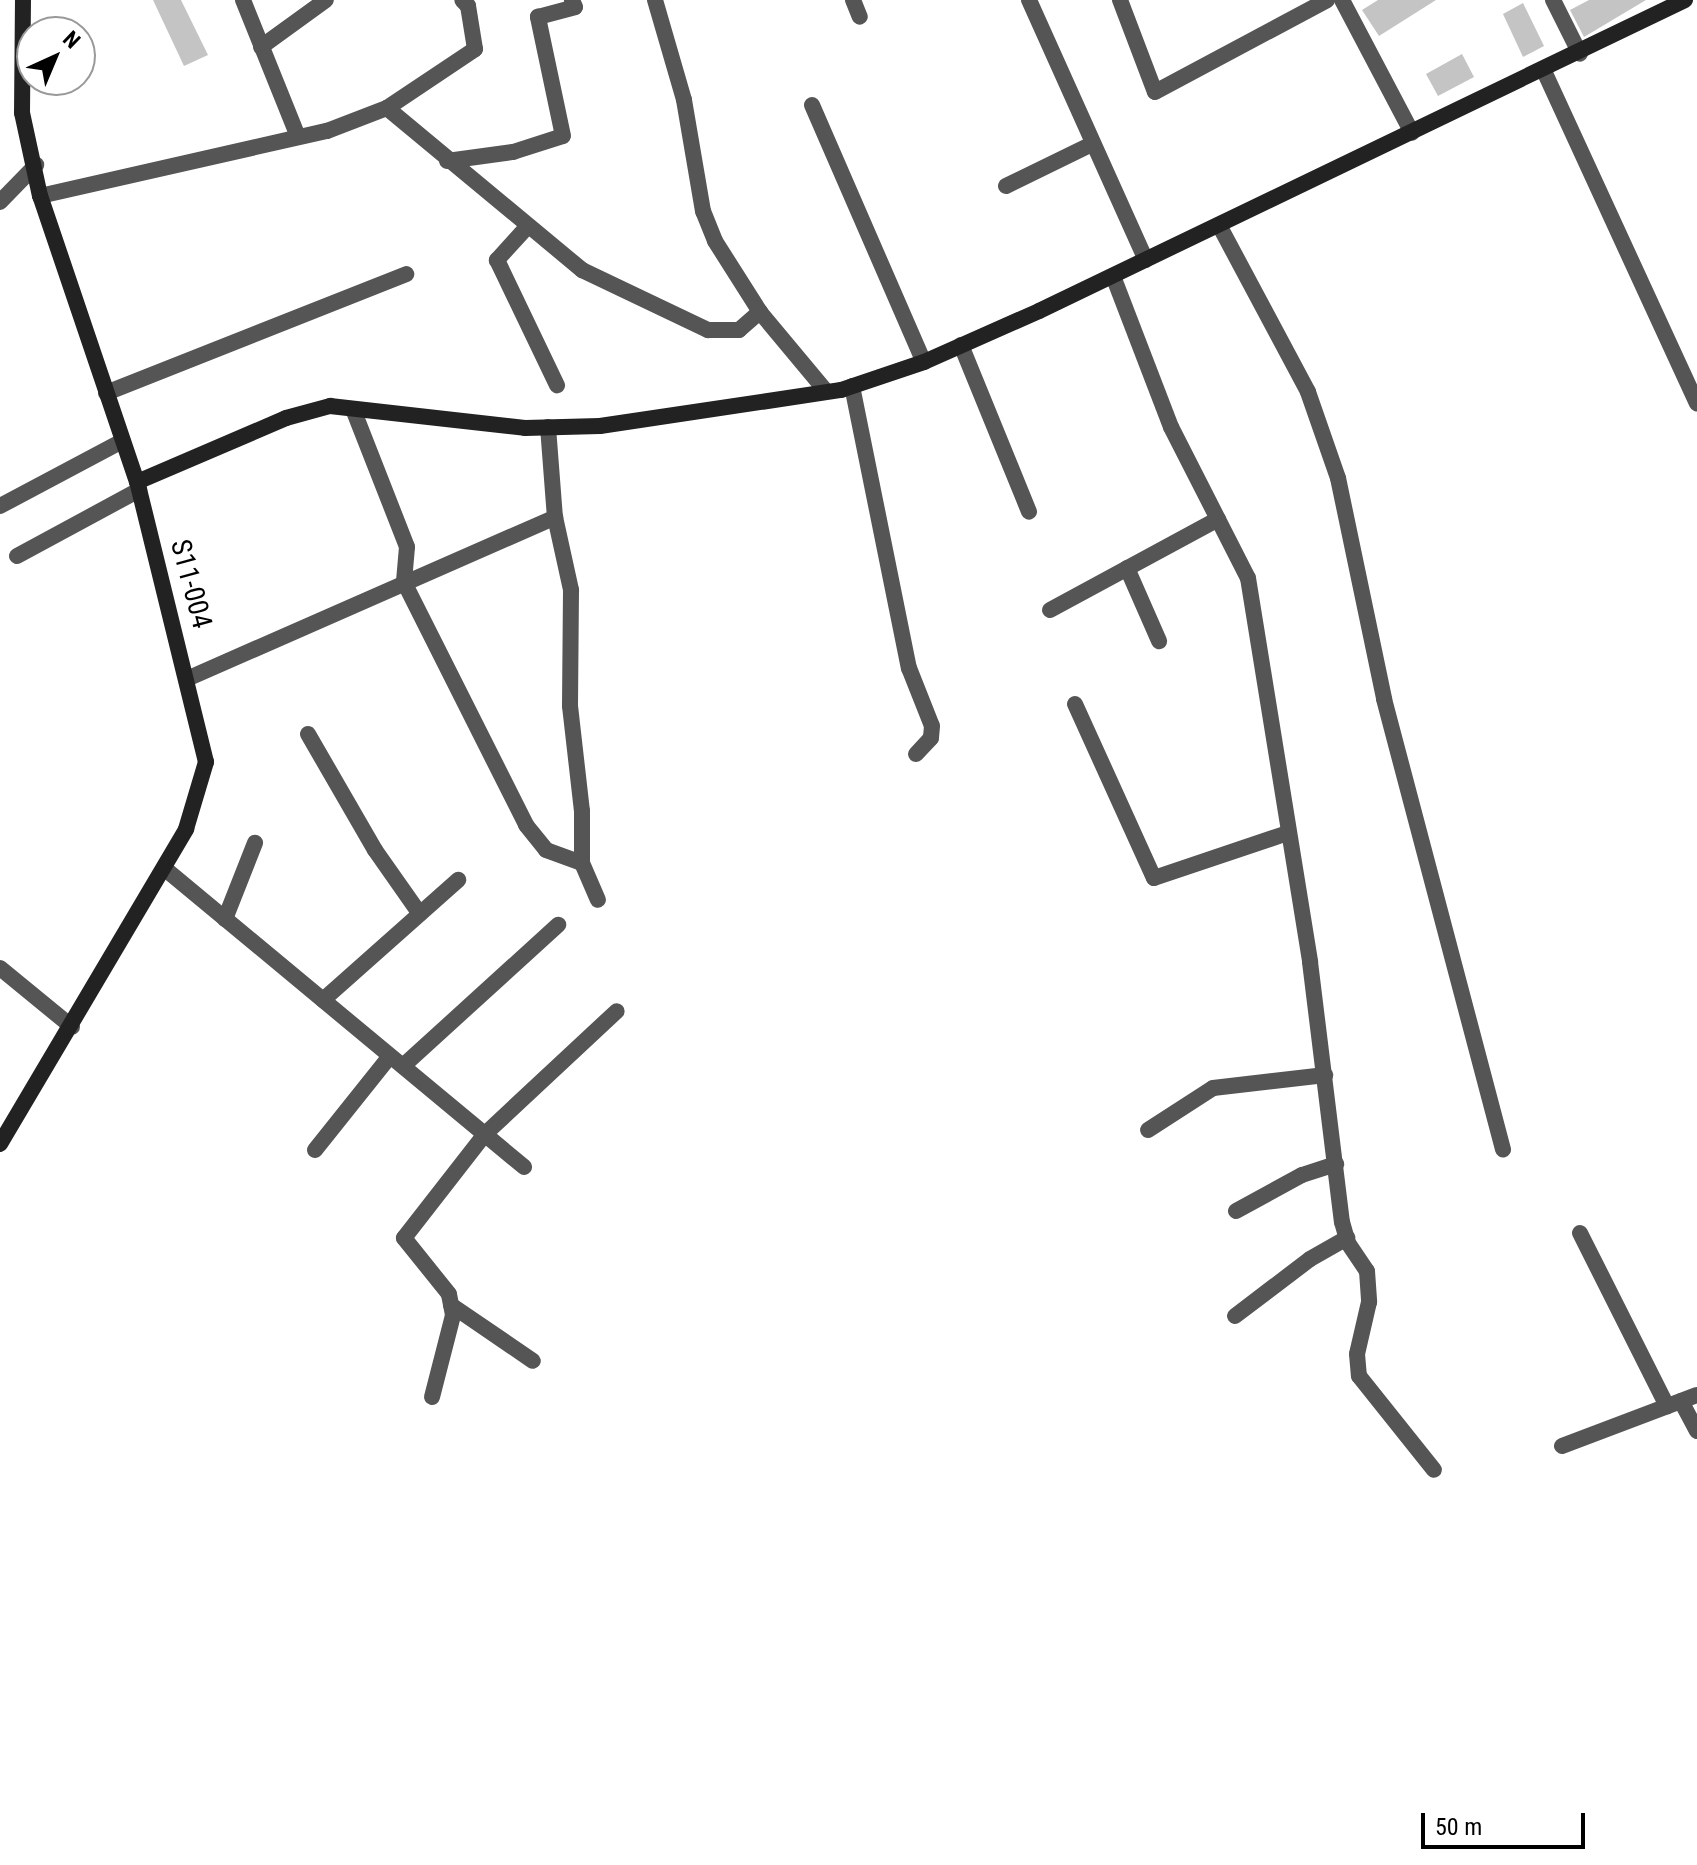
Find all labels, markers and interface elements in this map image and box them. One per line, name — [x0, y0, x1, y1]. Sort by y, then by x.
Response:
north arrow — [16, 16, 96, 96]
text: N — [58, 26, 85, 53]
street label: S11-004 — [163, 536, 219, 632]
scale bar — [1425, 1797, 1589, 1847]
text: 50 m — [1435, 1813, 1482, 1841]

